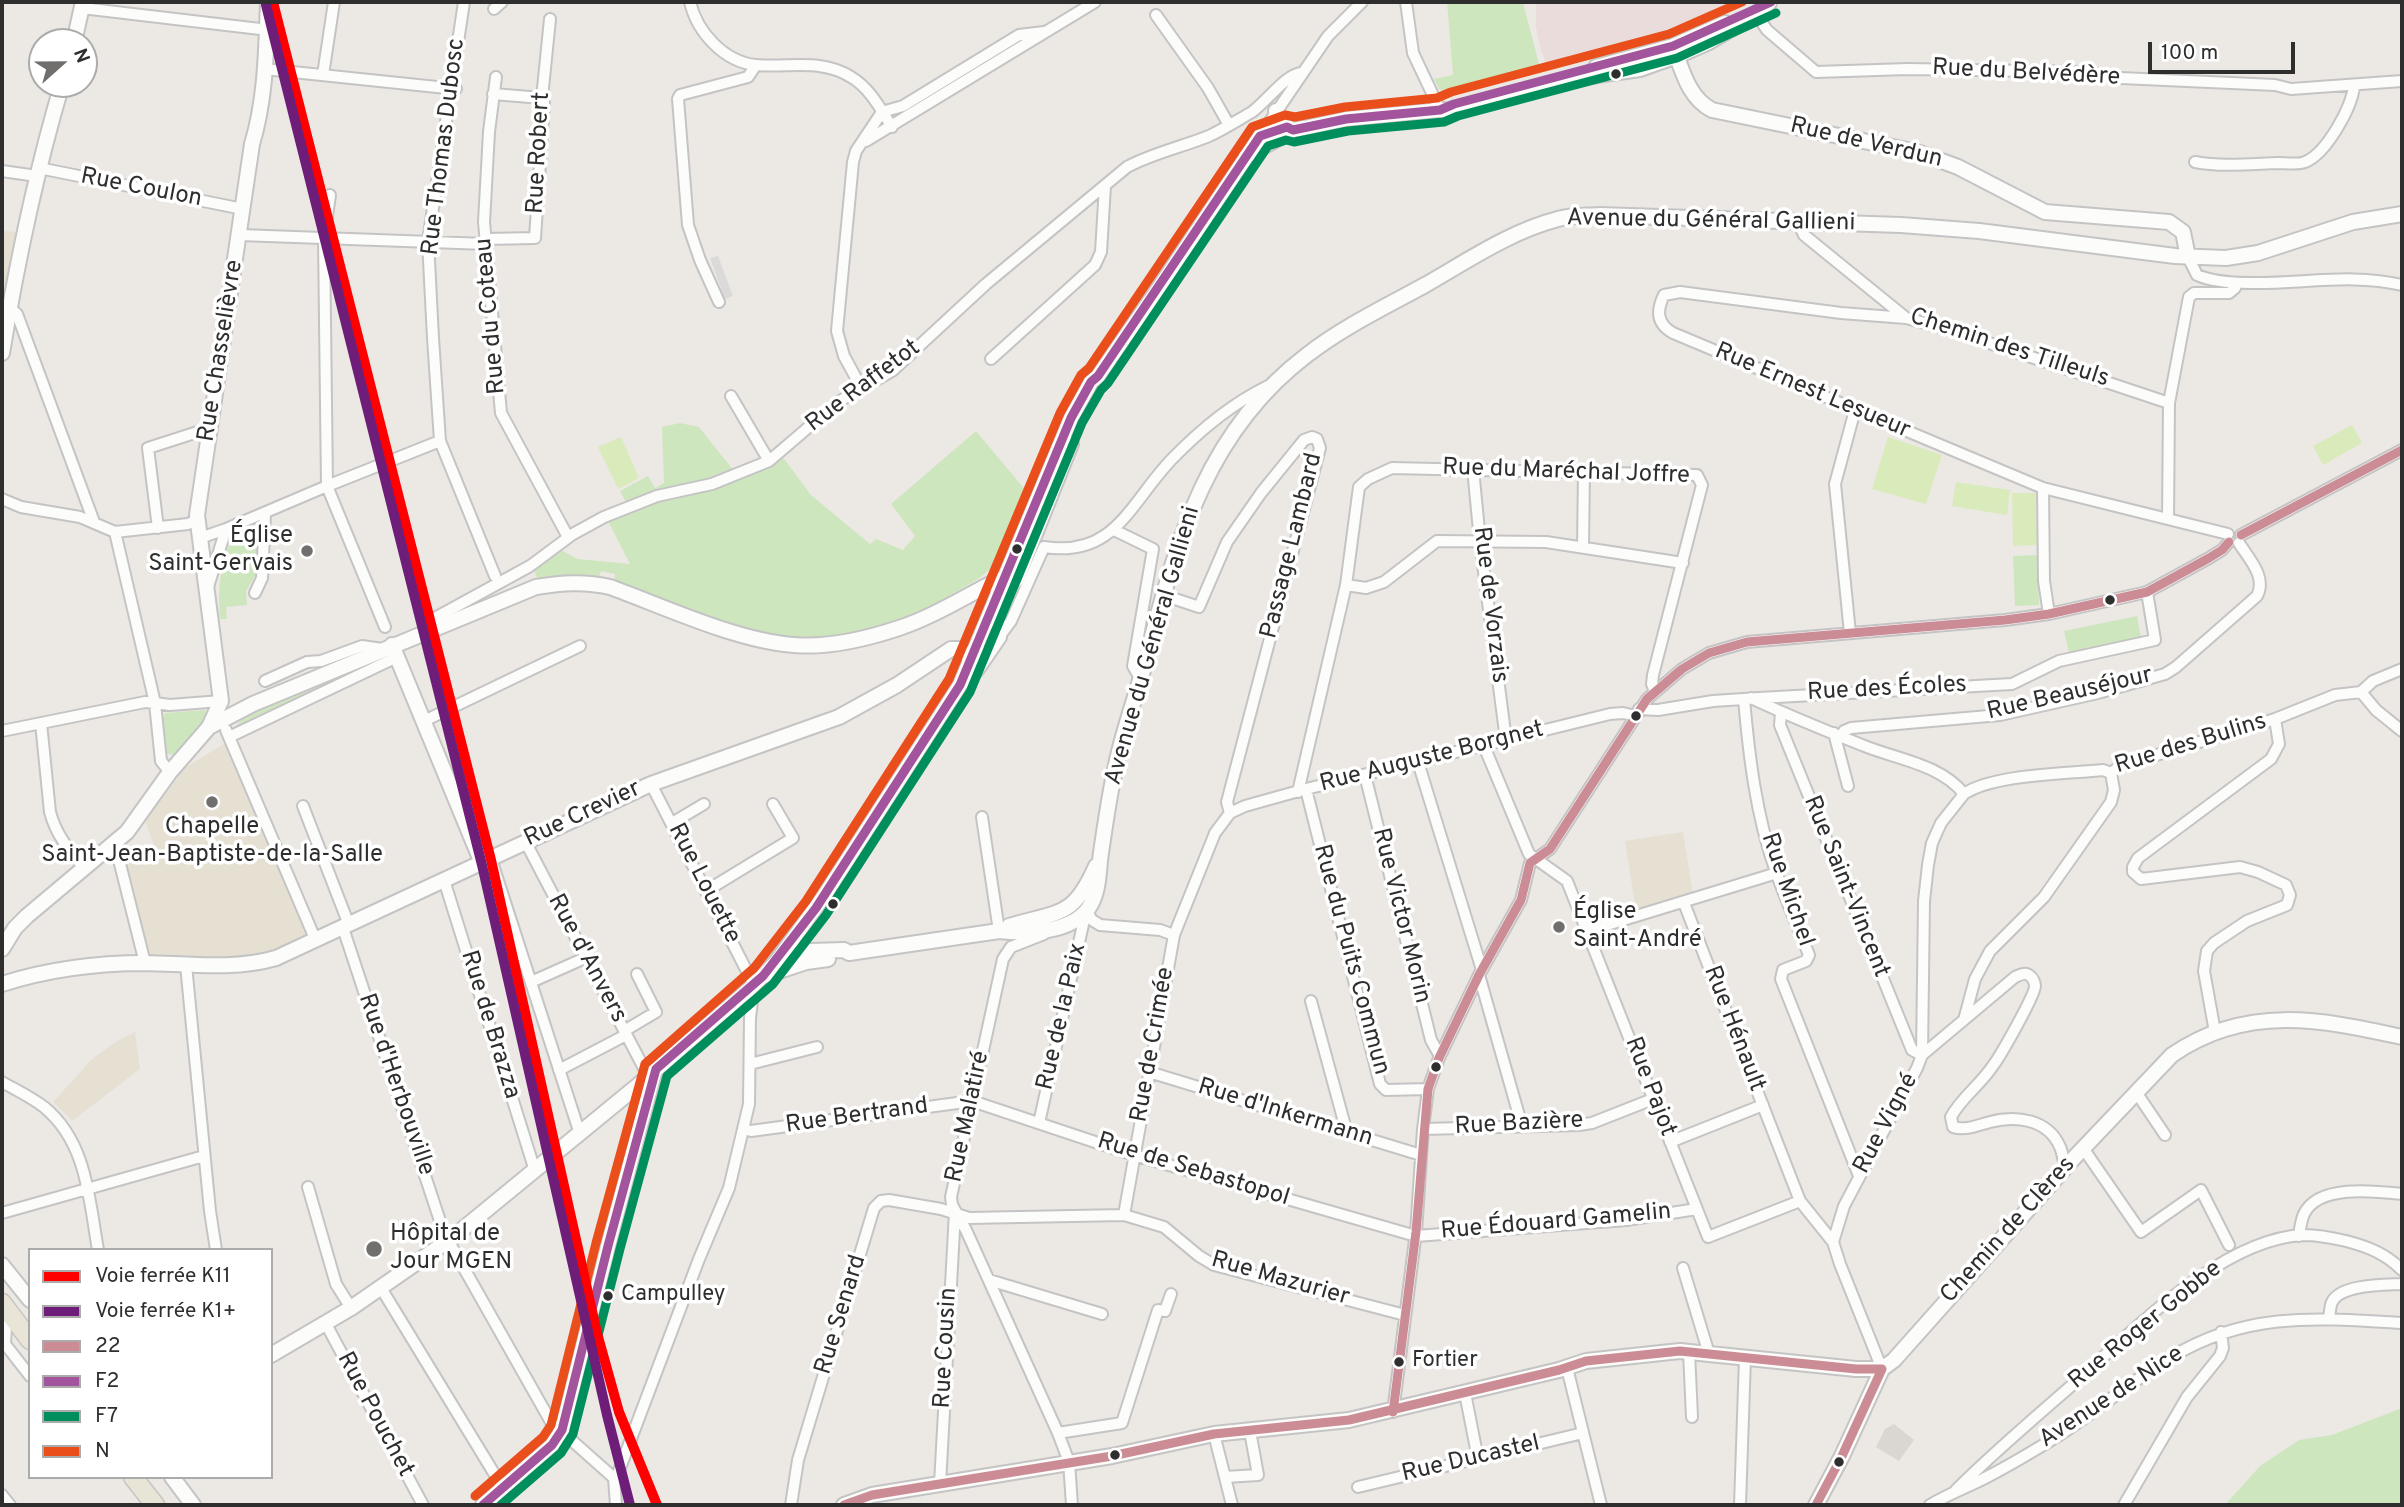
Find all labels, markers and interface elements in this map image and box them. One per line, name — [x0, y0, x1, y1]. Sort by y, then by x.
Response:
north arrow — [28, 28, 98, 98]
scale bar — [2152, 28, 2299, 72]
street label: Rue Thomas Dubosc — [417, 37, 473, 257]
text: 100 m — [2161, 40, 2218, 67]
text: N — [67, 46, 94, 67]
street label: Rue du Belvédère — [1931, 55, 2121, 93]
unlabelled marker — [1609, 67, 1623, 81]
street label: Rue Robert — [522, 91, 558, 215]
street label: Rue de Verdun — [1787, 112, 1945, 176]
street label: Rue Coulon — [78, 163, 204, 215]
street label: Avenue du Général Gallieni — [1566, 205, 1856, 239]
street label: Rue du Coteau — [471, 237, 513, 395]
street label: Rue Chasselièvre — [193, 258, 251, 444]
street label: Chemin des Tilleuls — [1906, 303, 2112, 395]
street label: Rue Raffetot — [801, 335, 927, 439]
street label: Rue Ernest Lesueur — [1710, 338, 1914, 446]
street label: Passage Lambard — [1256, 450, 1330, 642]
street label: Rue du Maréchal Joffre — [1442, 454, 1690, 492]
street label: Avenue du Général Gallieni — [1100, 503, 1208, 789]
place label: Église Saint-Gervais — [148, 523, 293, 579]
street label: Rue de Vorzais — [1465, 525, 1513, 685]
unlabelled marker — [1010, 542, 1024, 556]
marker: Église Saint-Gervais — [299, 543, 315, 559]
unlabelled marker — [2103, 593, 2117, 607]
street label: Rue Beauséjour — [1984, 662, 2156, 728]
street label: Rue des Écoles — [1806, 671, 1968, 709]
street label: Rue des Bulins — [2112, 708, 2270, 782]
unlabelled marker — [1629, 709, 1643, 723]
street label: Rue Auguste Borgnet — [1317, 716, 1547, 800]
street label: Rue Crevier — [520, 776, 646, 854]
street label: Rue Saint-Vincent — [1795, 792, 1895, 982]
marker: Chapelle Saint-Jean-Baptiste-de-la-Salle — [204, 794, 220, 810]
place label: Chapelle Saint-Jean-Baptiste-de-la-Salle — [41, 814, 383, 870]
street label: Rue Louette — [660, 819, 746, 949]
street label: Rue Victor Morin — [1364, 825, 1436, 1007]
street label: Rue Michel — [1753, 830, 1819, 950]
street label: Rue du Puits Commun — [1305, 842, 1395, 1078]
street label: Rue d'Anvers — [540, 890, 632, 1028]
unlabelled marker — [826, 897, 840, 911]
place label: Église Saint-André — [1573, 899, 1702, 955]
marker: Église Saint-André — [1551, 919, 1567, 935]
street label: Rue de la Paix — [1032, 941, 1094, 1093]
street label: Rue de Brazza — [453, 947, 525, 1103]
street label: Rue Hénault — [1696, 962, 1770, 1096]
street label: Rue de Crimée — [1126, 965, 1182, 1125]
street label: Rue d'Herbouville — [350, 990, 440, 1180]
street label: Rue Pajot — [1617, 1033, 1681, 1141]
street label: Rue Malatiré — [941, 1049, 997, 1185]
unlabelled marker — [1429, 1060, 1443, 1074]
street label: Rue Vigné — [1849, 1069, 1925, 1179]
street label: Rue d'Inkermann — [1194, 1074, 1376, 1154]
street label: Rue Bertrand — [784, 1093, 930, 1141]
street label: Rue Bazière — [1454, 1107, 1584, 1143]
street label: Rue de Sebastopol — [1093, 1128, 1293, 1214]
street label: Chemin de Clères — [1936, 1152, 2082, 1310]
street label: Rue Édouard Gamelin — [1439, 1199, 1673, 1247]
place label: Hôpital de Jour MGEN — [390, 1221, 512, 1277]
marker: Hôpital de Jour MGEN — [364, 1239, 384, 1259]
street label: Rue Mazurier — [1208, 1247, 1352, 1313]
legend — [28, 1248, 273, 1479]
street label: Rue Senard — [810, 1252, 874, 1378]
street label: Rue Roger Gobbe — [2064, 1256, 2228, 1396]
text: Voie ferrée K11 — [95, 1263, 231, 1290]
place label: Campulley — [621, 1283, 725, 1309]
street label: Rue Cousin — [929, 1287, 965, 1409]
marker: Campulley — [601, 1289, 615, 1303]
text: Voie ferrée K1+ — [95, 1298, 236, 1325]
text: 22 — [95, 1333, 121, 1360]
street label: Avenue de Nice — [2035, 1341, 2189, 1455]
street label: Rue Pouchet — [329, 1348, 419, 1482]
place label: Fortier — [1412, 1349, 1478, 1375]
marker: Fortier — [1392, 1355, 1406, 1369]
text: F2 — [95, 1368, 119, 1395]
text: F7 — [95, 1403, 118, 1430]
street label: Rue Ducastel — [1399, 1430, 1543, 1490]
text: N — [95, 1438, 110, 1465]
unlabelled marker — [1108, 1448, 1122, 1462]
unlabelled marker — [1832, 1455, 1846, 1469]

